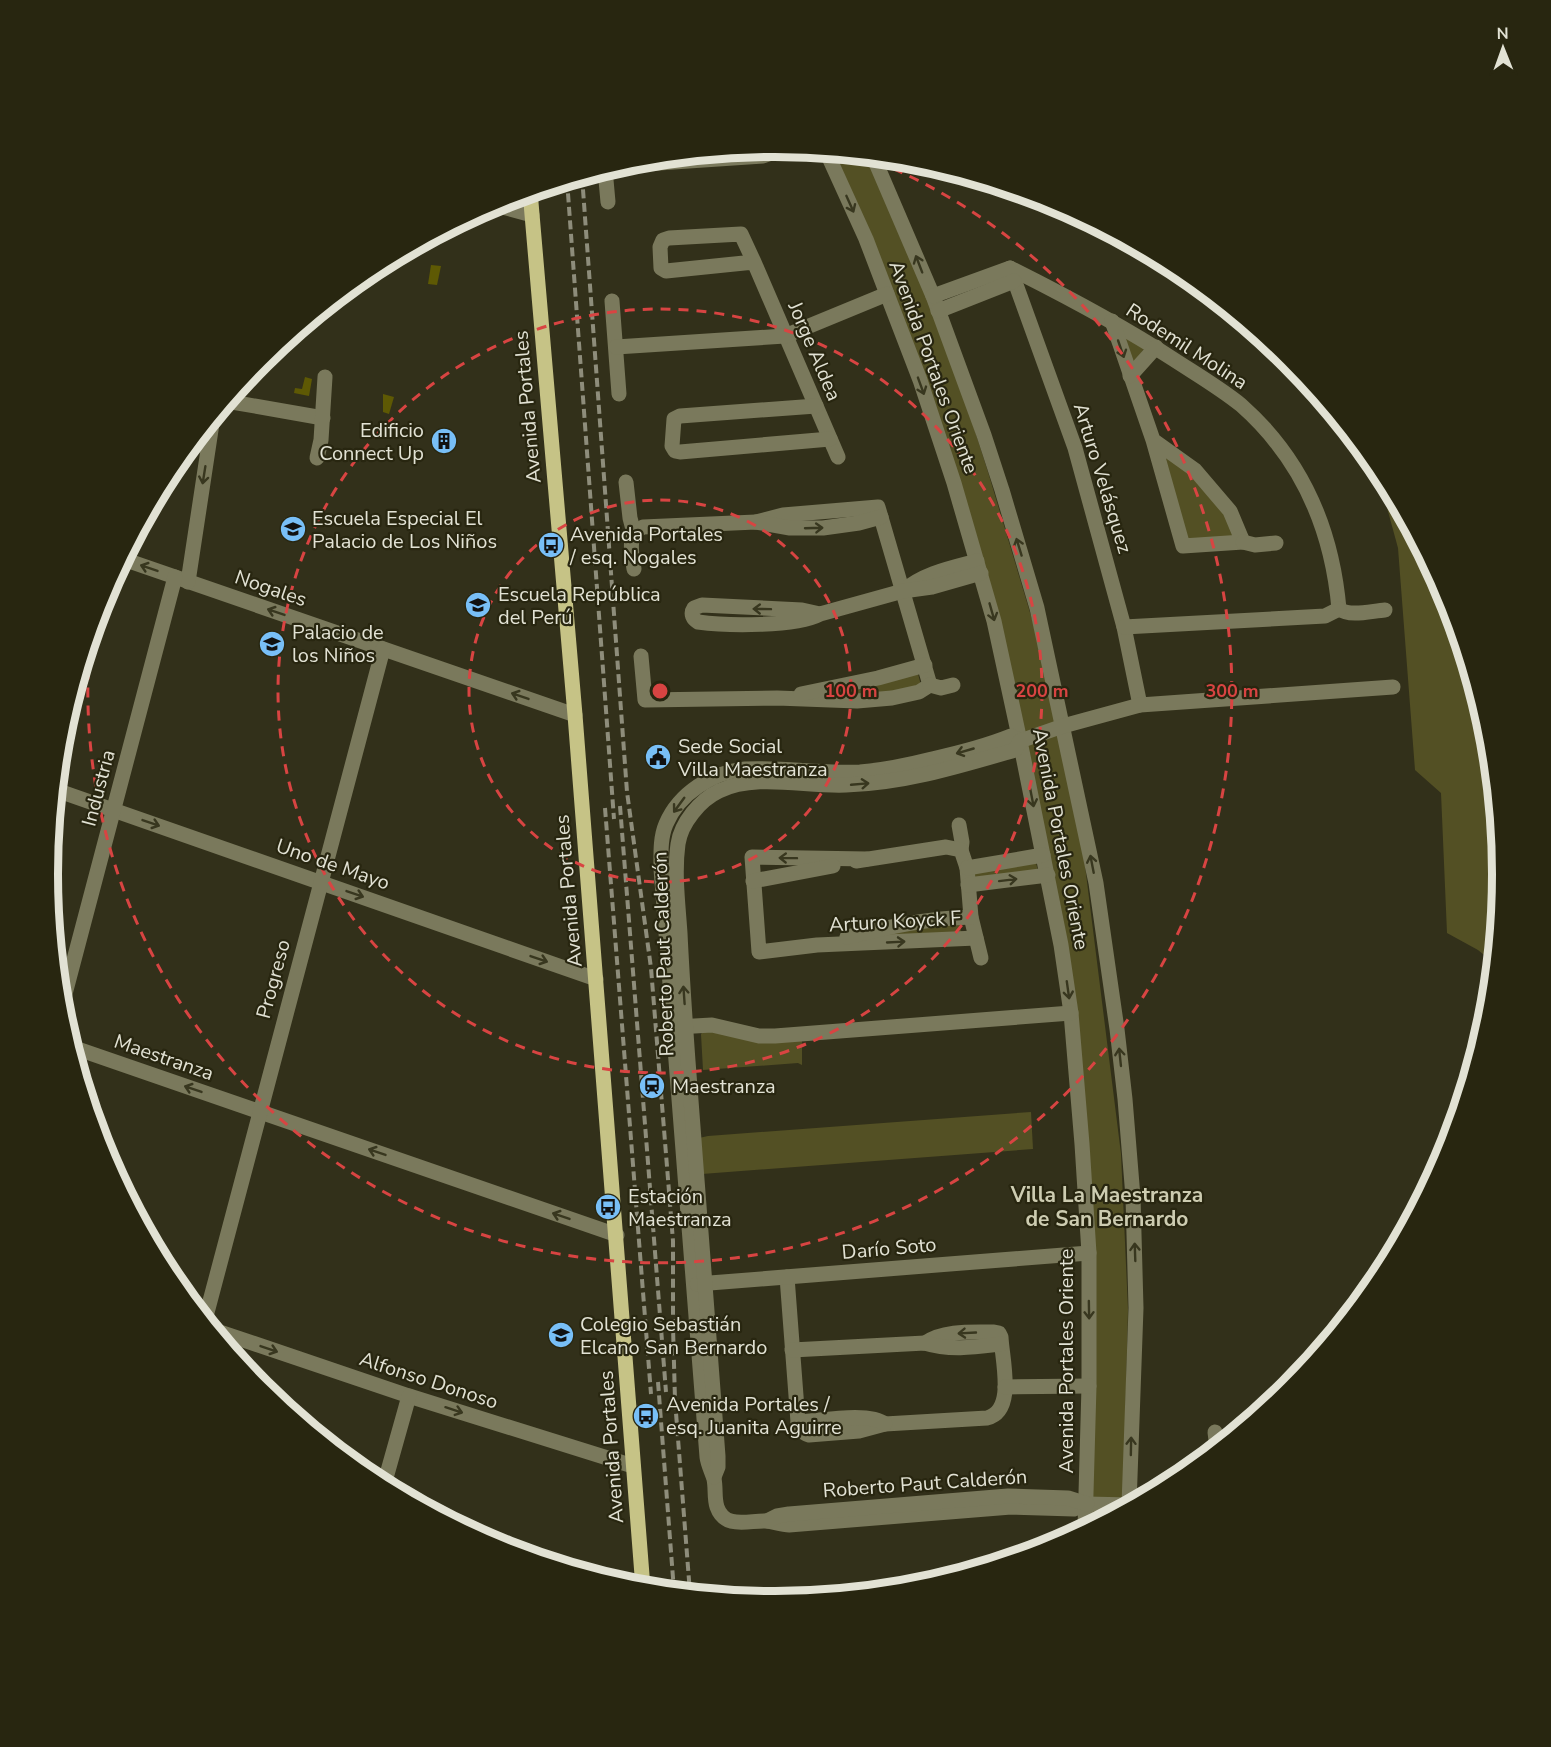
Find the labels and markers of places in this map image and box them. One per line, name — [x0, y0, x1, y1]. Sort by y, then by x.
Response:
place label: Edificio Connect Up — [319, 417, 424, 467]
building icon: Edificio Connect Up — [429, 426, 459, 456]
place label: Escuela Especial El Palacio de Los Niños — [312, 505, 497, 555]
school or university icon: Escuela Especial El Palacio de Los Niños — [278, 514, 308, 544]
place label: Avenida Portales / esq. Nogales — [569, 521, 723, 571]
bus stop icon: Avenida Portales / esq. Nogales — [536, 530, 566, 560]
place label: Escuela República del Perú — [498, 581, 661, 631]
school or university icon: Escuela República del Perú — [463, 590, 493, 620]
place label: Palacio de los Niños — [292, 619, 384, 669]
school or university icon: Palacio de los Niños — [257, 629, 287, 659]
centre of rings — [650, 681, 670, 701]
place label: Sede Social Villa Maestranza — [677, 733, 828, 783]
public building icon: Sede Social Villa Maestranza — [643, 742, 673, 772]
station icon: Maestranza — [637, 1071, 667, 1101]
place label: Maestranza — [672, 1073, 776, 1100]
place label: Estación Maestranza — [628, 1183, 732, 1233]
bus stop icon: Estación Maestranza — [593, 1192, 623, 1222]
place label: Colegio Sebastián Elcano San Bernardo — [580, 1311, 767, 1361]
school or university icon: Colegio Sebastián Elcano San Bernardo — [546, 1320, 576, 1350]
place label: Avenida Portales / esq. Juanita Aguirre — [666, 1391, 842, 1441]
bus stop icon: Avenida Portales / esq. Juanita Aguirre — [631, 1401, 661, 1431]

